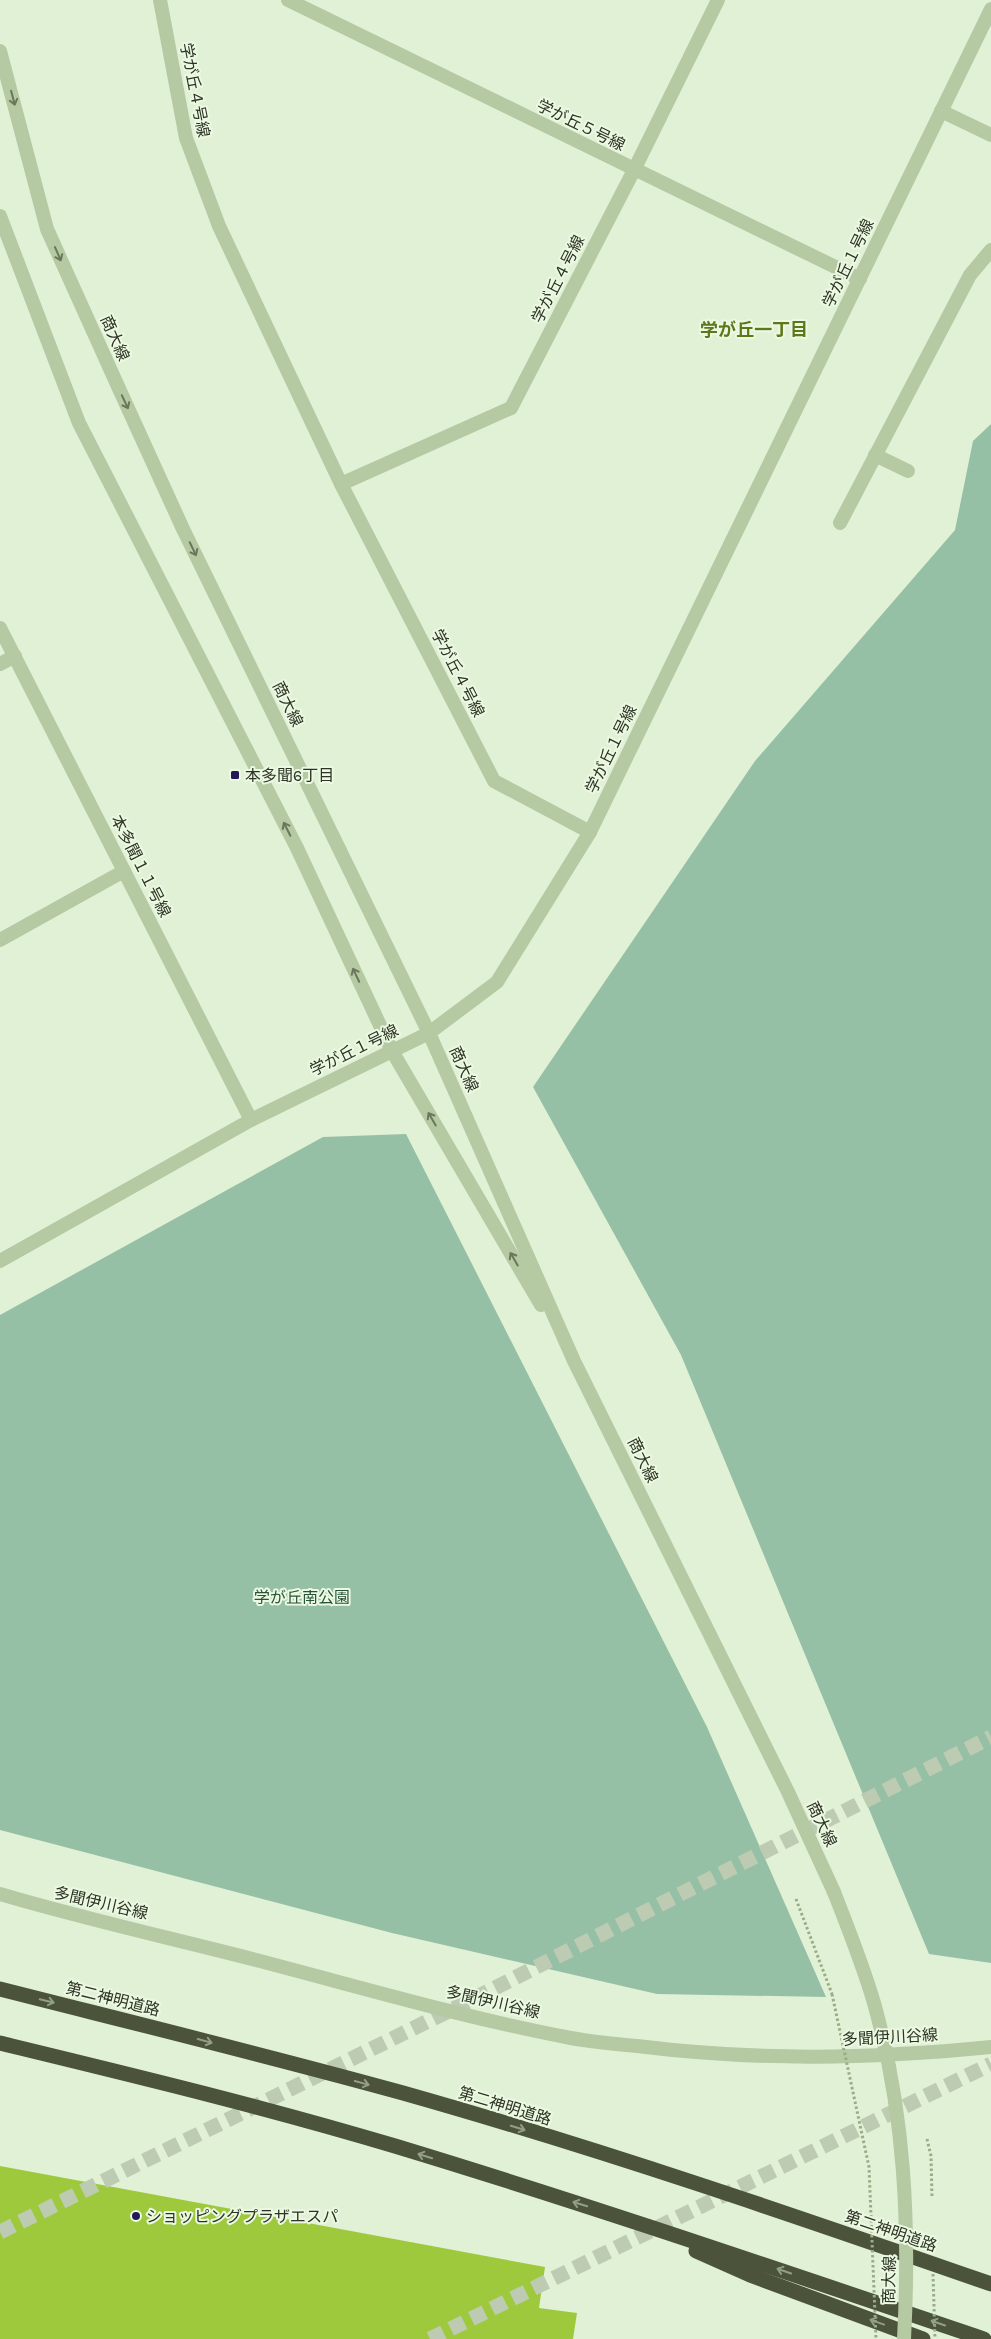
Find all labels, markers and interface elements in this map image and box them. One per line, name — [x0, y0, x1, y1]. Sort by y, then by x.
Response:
street label: 学が丘４号線 — [177, 41, 213, 139]
one-way arrow — [8, 90, 18, 106]
street label: 学が丘５号線 — [534, 95, 628, 155]
street label: 学が丘１号線 — [818, 216, 878, 310]
street label: 学が丘４号線 — [528, 232, 588, 326]
one-way arrow — [54, 246, 64, 261]
street label: 商大線 — [97, 312, 133, 364]
district label: 学が丘一丁目 — [700, 319, 808, 341]
one-way arrow — [121, 394, 130, 409]
one-way arrow — [188, 542, 198, 557]
street label: 学が丘４号線 — [428, 626, 488, 720]
street label: 商大線 — [269, 678, 307, 730]
street label: 学が丘１号線 — [581, 702, 641, 796]
place label: 本多聞6丁目 — [245, 766, 334, 785]
marker: 本多聞6丁目 — [229, 769, 241, 781]
street label: 本多聞１１号線 — [107, 812, 175, 920]
one-way arrow — [282, 821, 292, 836]
one-way arrow — [351, 968, 361, 983]
street label: 学が丘１号線 — [307, 1020, 401, 1080]
street label: 商大線 — [446, 1043, 482, 1095]
one-way arrow — [426, 1112, 436, 1127]
one-way arrow — [509, 1253, 519, 1267]
street label: 商大線 — [624, 1434, 662, 1486]
park label: 学が丘南公園 — [254, 1588, 350, 1607]
street label: 商大線 — [803, 1798, 841, 1850]
street label: 多聞伊川谷線 — [52, 1883, 150, 1923]
street label: 第二神明道路 — [64, 1978, 162, 2020]
street label: 多聞伊川谷線 — [444, 1982, 542, 2022]
one-way arrow — [39, 1997, 55, 2006]
street label: 多聞伊川谷線 — [842, 2025, 938, 2049]
one-way arrow — [196, 2037, 212, 2046]
one-way arrow — [353, 2078, 369, 2088]
street label: 第二神明道路 — [456, 2083, 554, 2129]
one-way arrow — [509, 2123, 525, 2133]
one-way arrow — [417, 2150, 433, 2160]
one-way arrow — [572, 2198, 588, 2208]
street label: 第二神明道路 — [843, 2206, 939, 2256]
place label: ショッピングプラザエスパ — [146, 2207, 338, 2226]
marker: ショッピングプラザエスパ — [130, 2210, 142, 2222]
street label: 商大線 — [879, 2256, 899, 2304]
one-way arrow — [776, 2266, 792, 2276]
one-way arrow — [870, 2317, 885, 2326]
one-way arrow — [930, 2318, 946, 2328]

